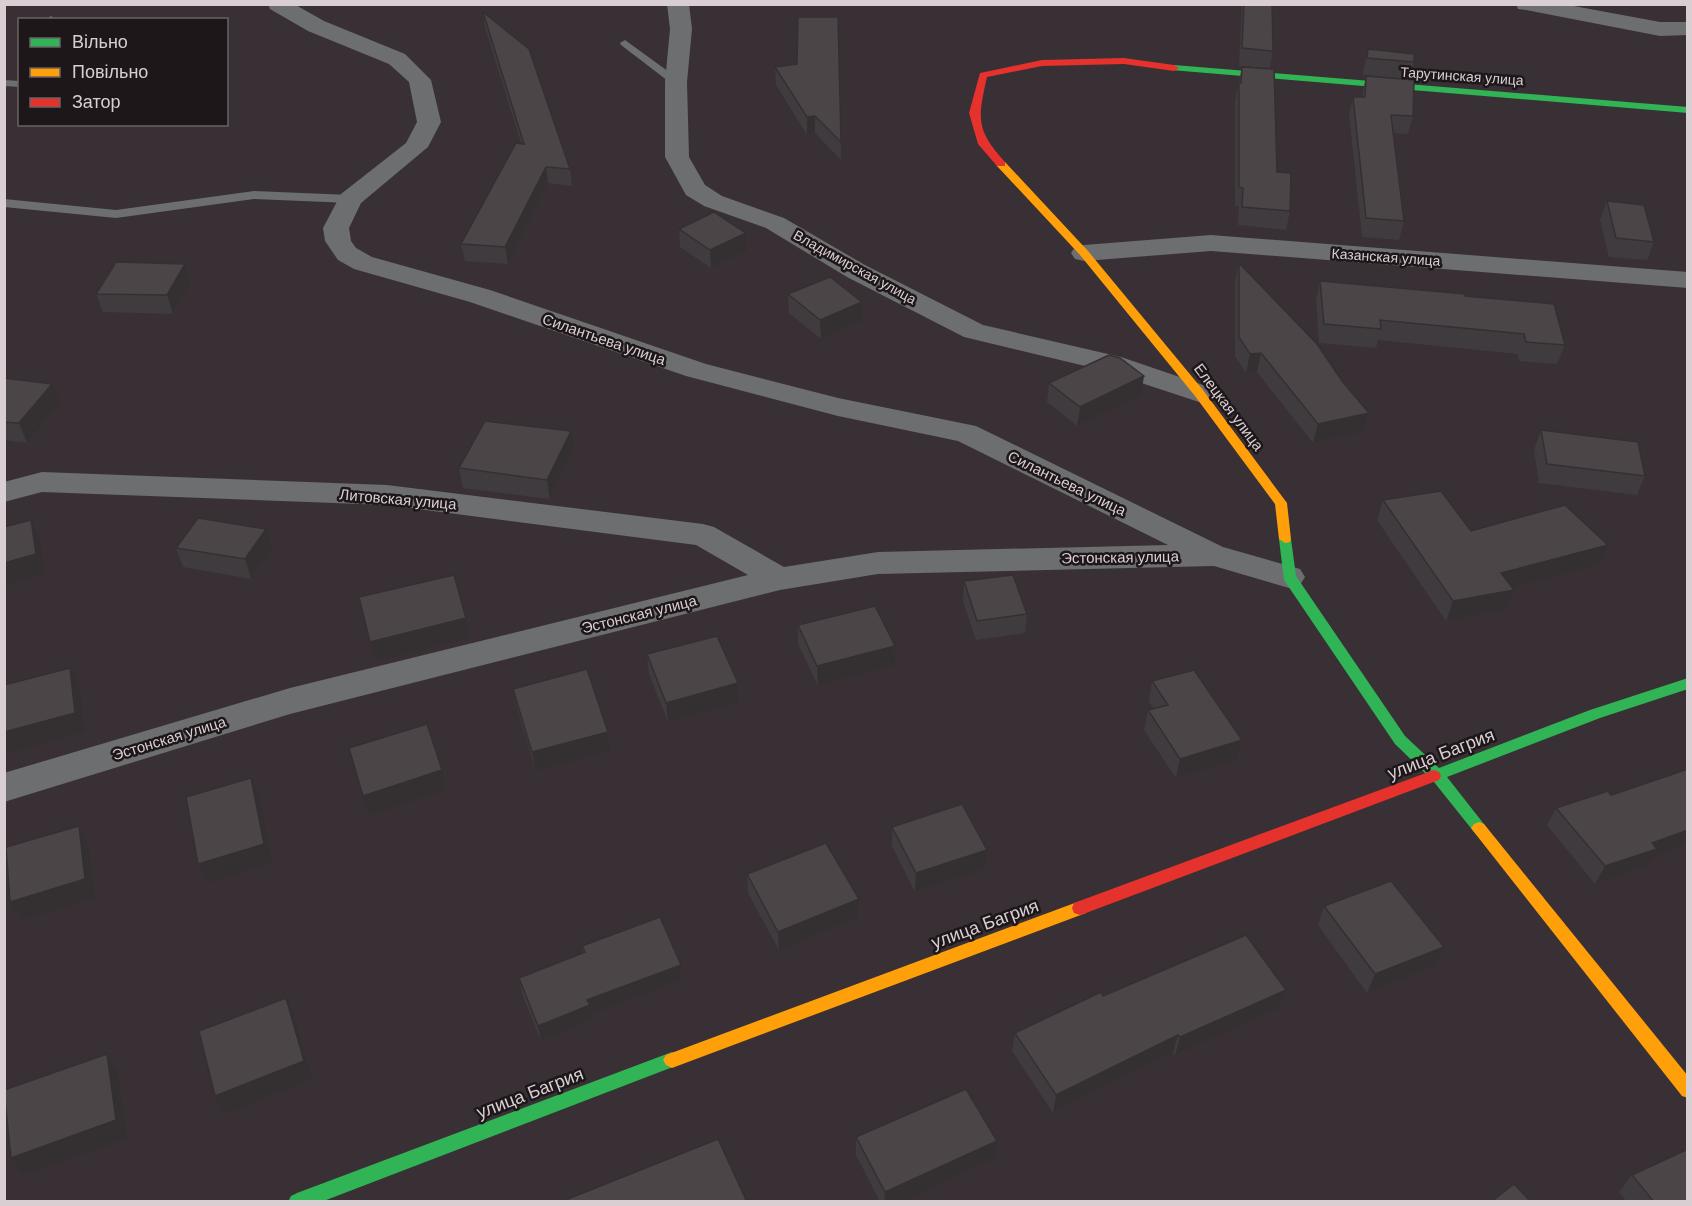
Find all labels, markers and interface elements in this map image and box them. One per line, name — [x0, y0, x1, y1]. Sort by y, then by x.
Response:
legend — [18, 18, 228, 126]
text: Вільно — [72, 32, 128, 52]
text: Повільно — [72, 62, 148, 82]
street label: Тарутинская улица — [1400, 64, 1524, 88]
text: Затор — [72, 92, 121, 112]
street label: Владимирская улица — [791, 227, 919, 307]
street label: Казанская улица — [1331, 245, 1441, 269]
street label: Силантьева улица — [540, 310, 668, 368]
street label: Елецкая улица — [1191, 360, 1268, 454]
street label: Силантьева улица — [1005, 447, 1129, 519]
street label: Литовская улица — [339, 485, 458, 513]
street label: Эстонская улица — [1061, 547, 1180, 567]
street label: Эстонская улица — [580, 591, 699, 637]
street label: Эстонская улица — [110, 712, 228, 763]
street label: улица Багрия — [1385, 724, 1497, 784]
street label: улица Багрия — [929, 895, 1041, 953]
street label: улица Багрия — [474, 1063, 586, 1123]

